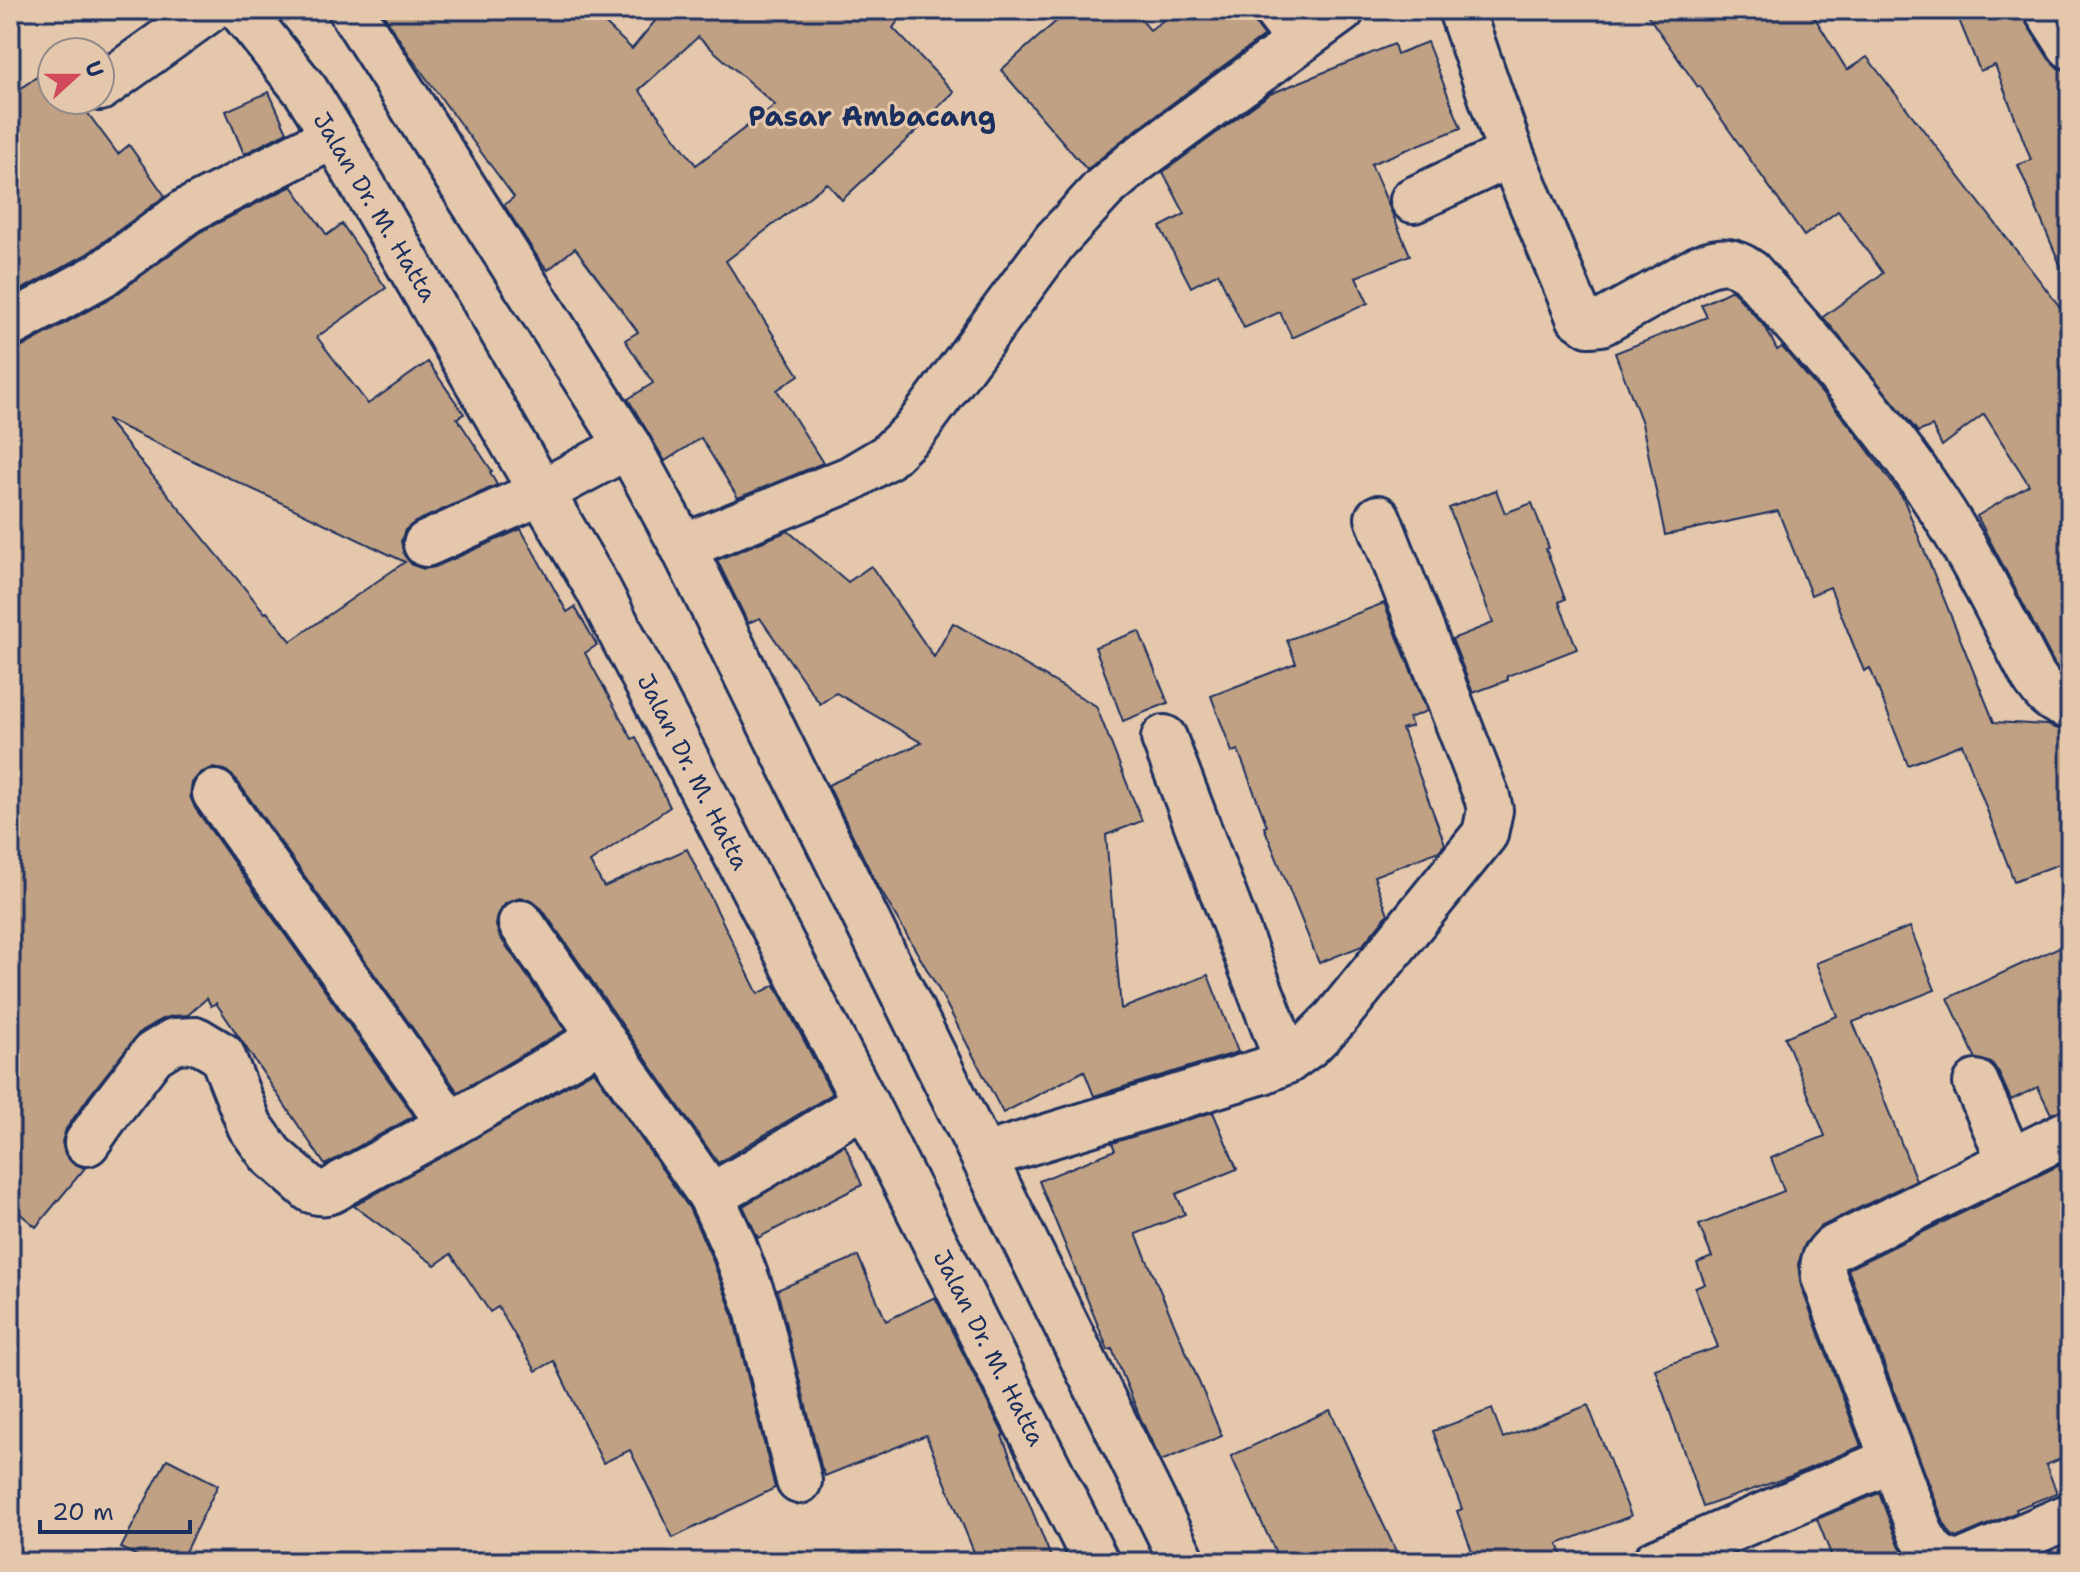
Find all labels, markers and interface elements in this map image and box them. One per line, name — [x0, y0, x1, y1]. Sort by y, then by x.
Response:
north arrow — [36, 36, 116, 116]
text: U — [78, 57, 110, 81]
district label: Pasar Ambacang — [748, 97, 996, 135]
street label: Jalan Dr. M. Hatta — [306, 106, 444, 308]
street label: Jalan Dr. M. Hatta — [630, 668, 756, 876]
street label: Jalan Dr. M. Hatta — [926, 1244, 1052, 1452]
scale bar — [40, 1484, 190, 1534]
text: 20 m — [52, 1496, 114, 1528]

